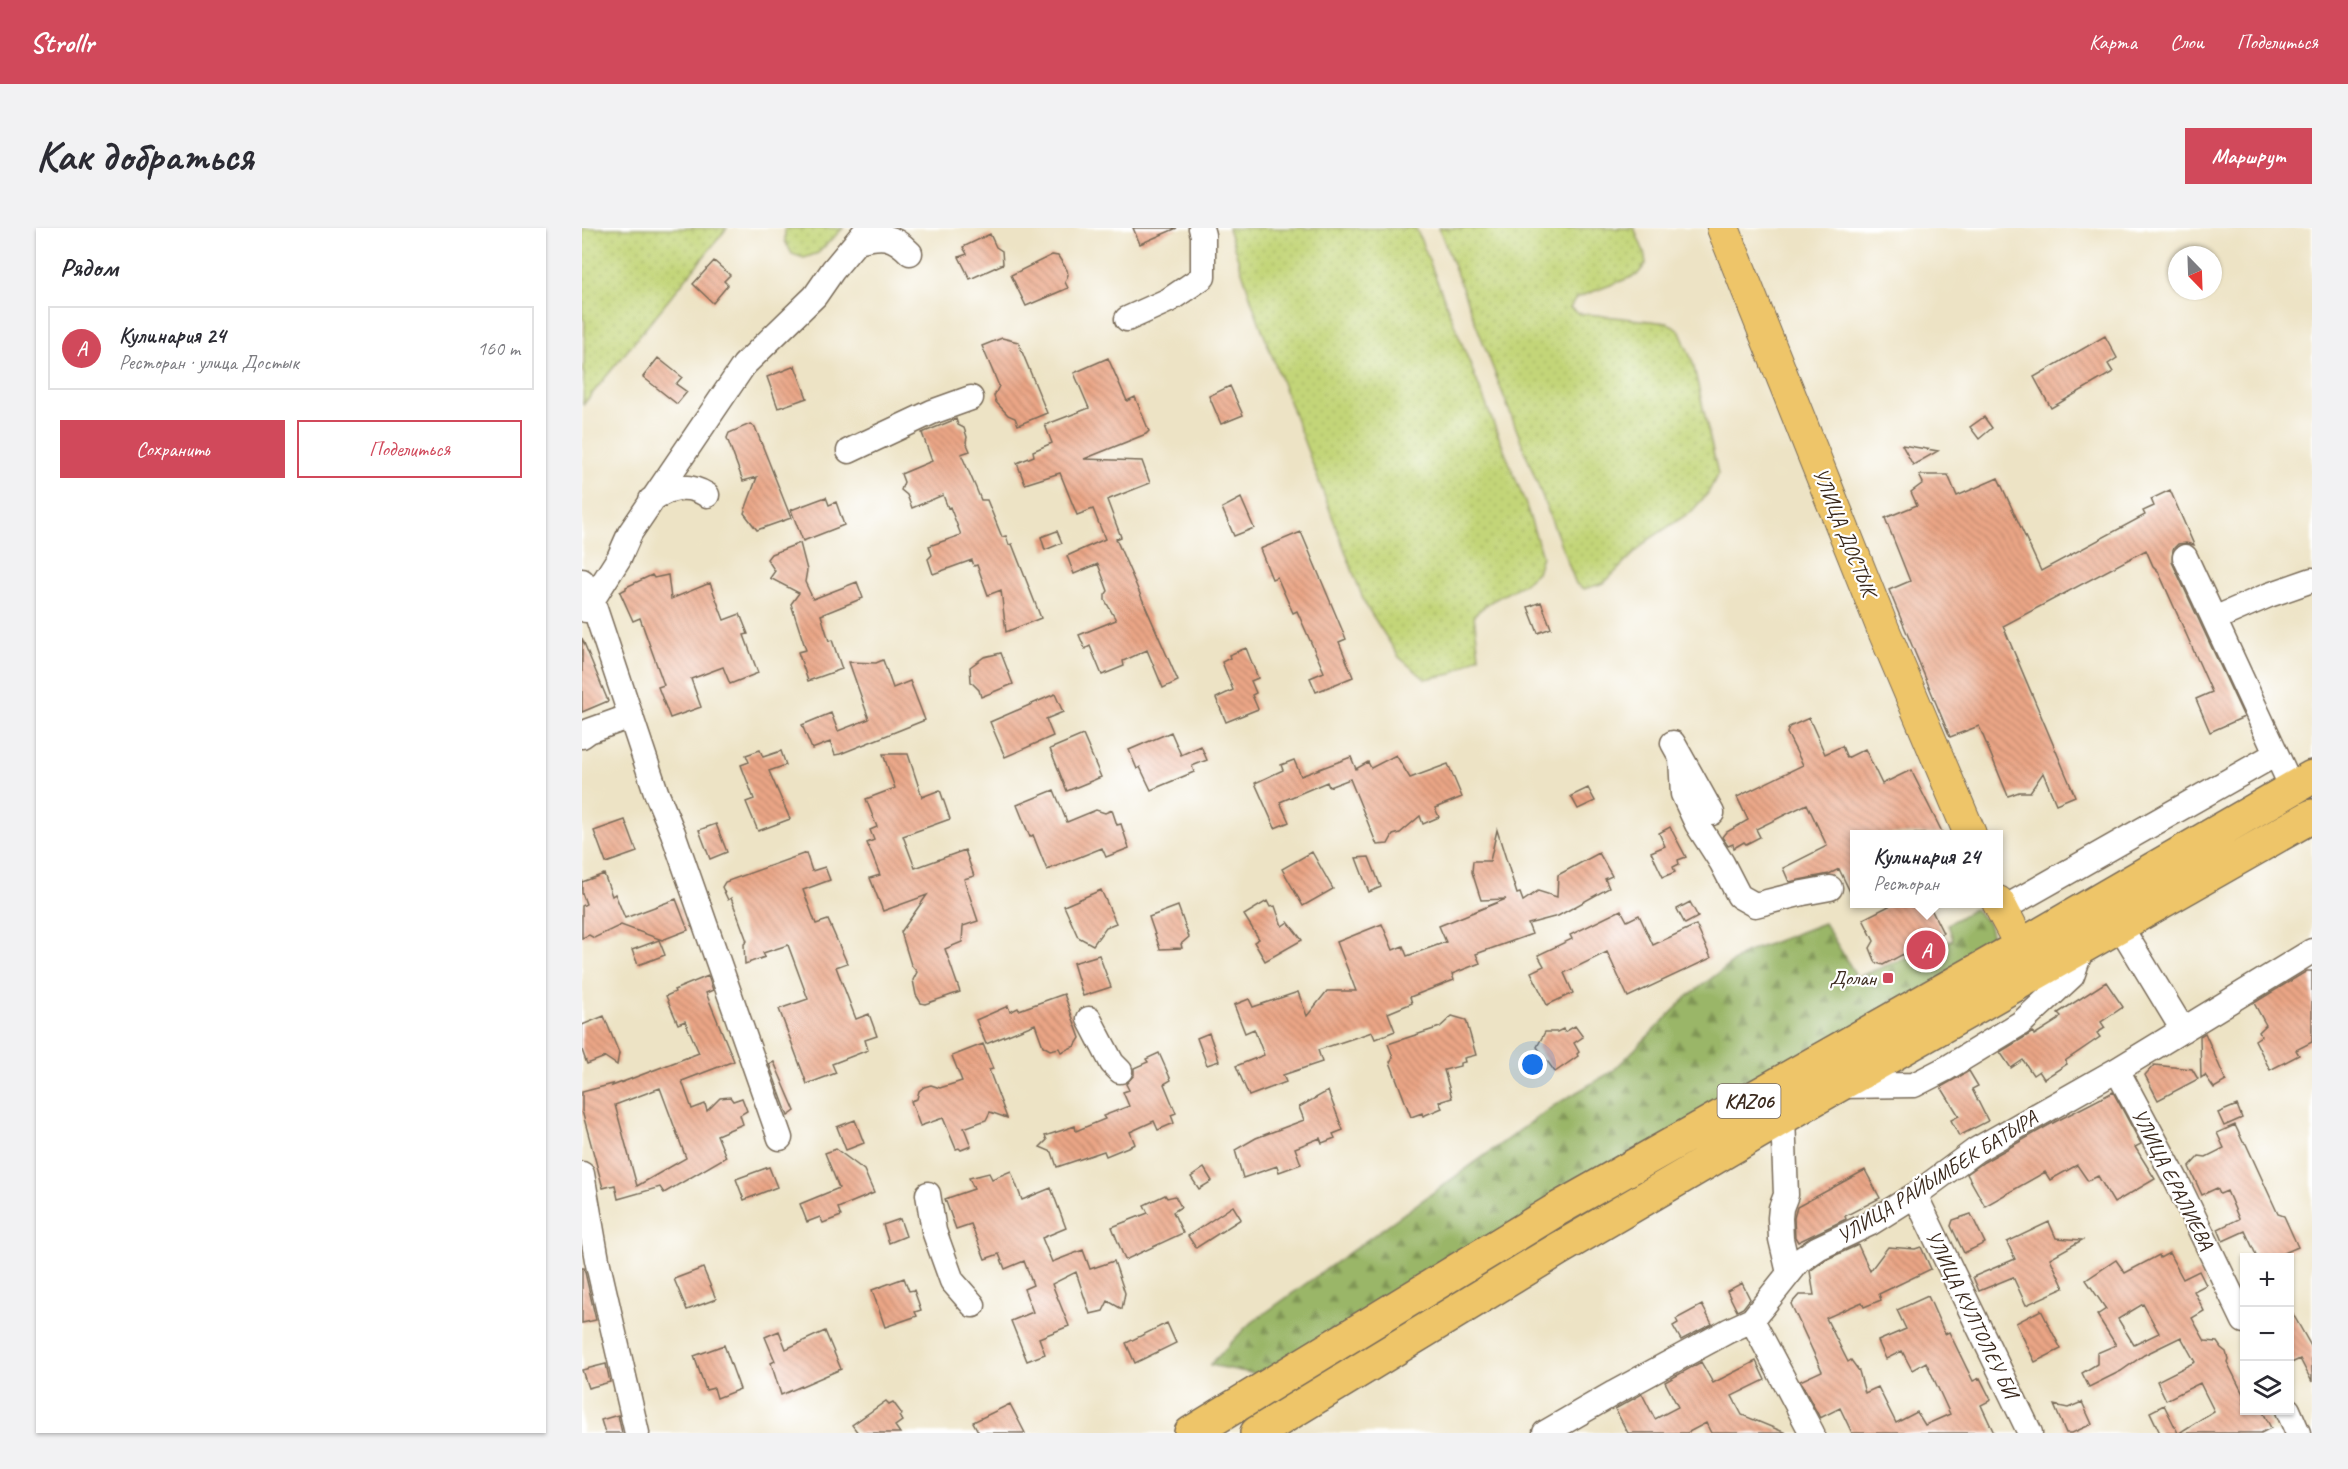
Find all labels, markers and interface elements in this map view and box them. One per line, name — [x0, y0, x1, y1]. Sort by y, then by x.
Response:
text: Strollr — [30, 25, 94, 60]
text: Карта — [2089, 29, 2137, 55]
text: Слои — [2170, 29, 2204, 55]
text: Поделиться — [2237, 29, 2318, 55]
button: Маршрут — [2185, 128, 2312, 184]
text: Как добраться — [36, 130, 253, 183]
north arrow — [2168, 246, 2222, 300]
text: Рядом — [60, 251, 118, 284]
text: Кулинария 24 — [119, 322, 226, 350]
text: A — [76, 336, 87, 361]
text: 160 m — [477, 336, 520, 361]
text: Ресторан · улица Достык — [119, 350, 299, 375]
button: Сохранить — [60, 420, 285, 478]
button: Поделиться — [297, 420, 522, 478]
street label: УЛИЦА ДОСТЫК — [1807, 464, 1884, 604]
popup — [1850, 830, 2003, 908]
text: Кулинария 24 — [1873, 843, 1980, 871]
text: Ресторан — [1873, 871, 1939, 896]
pin: A — [1906, 928, 1946, 972]
place label: Долан — [1830, 965, 1878, 991]
marker: Долан — [1881, 971, 1895, 985]
your location — [1518, 1050, 1547, 1079]
road number: KАZ06 — [1718, 1084, 1780, 1118]
street label: УЛИЦА РАЙЫМБЕК БАТЫРА — [1832, 1104, 2043, 1249]
street label: УЛИЦА ЕРАЛИЕВА — [2126, 1104, 2220, 1254]
street label: УЛИЦА КУЛТОЛЕУ БИ — [1920, 1226, 2026, 1406]
map controls — [2240, 1253, 2294, 1415]
button: + — [2240, 1253, 2294, 1307]
button: − — [2240, 1307, 2294, 1361]
button: layers — [2240, 1361, 2294, 1415]

